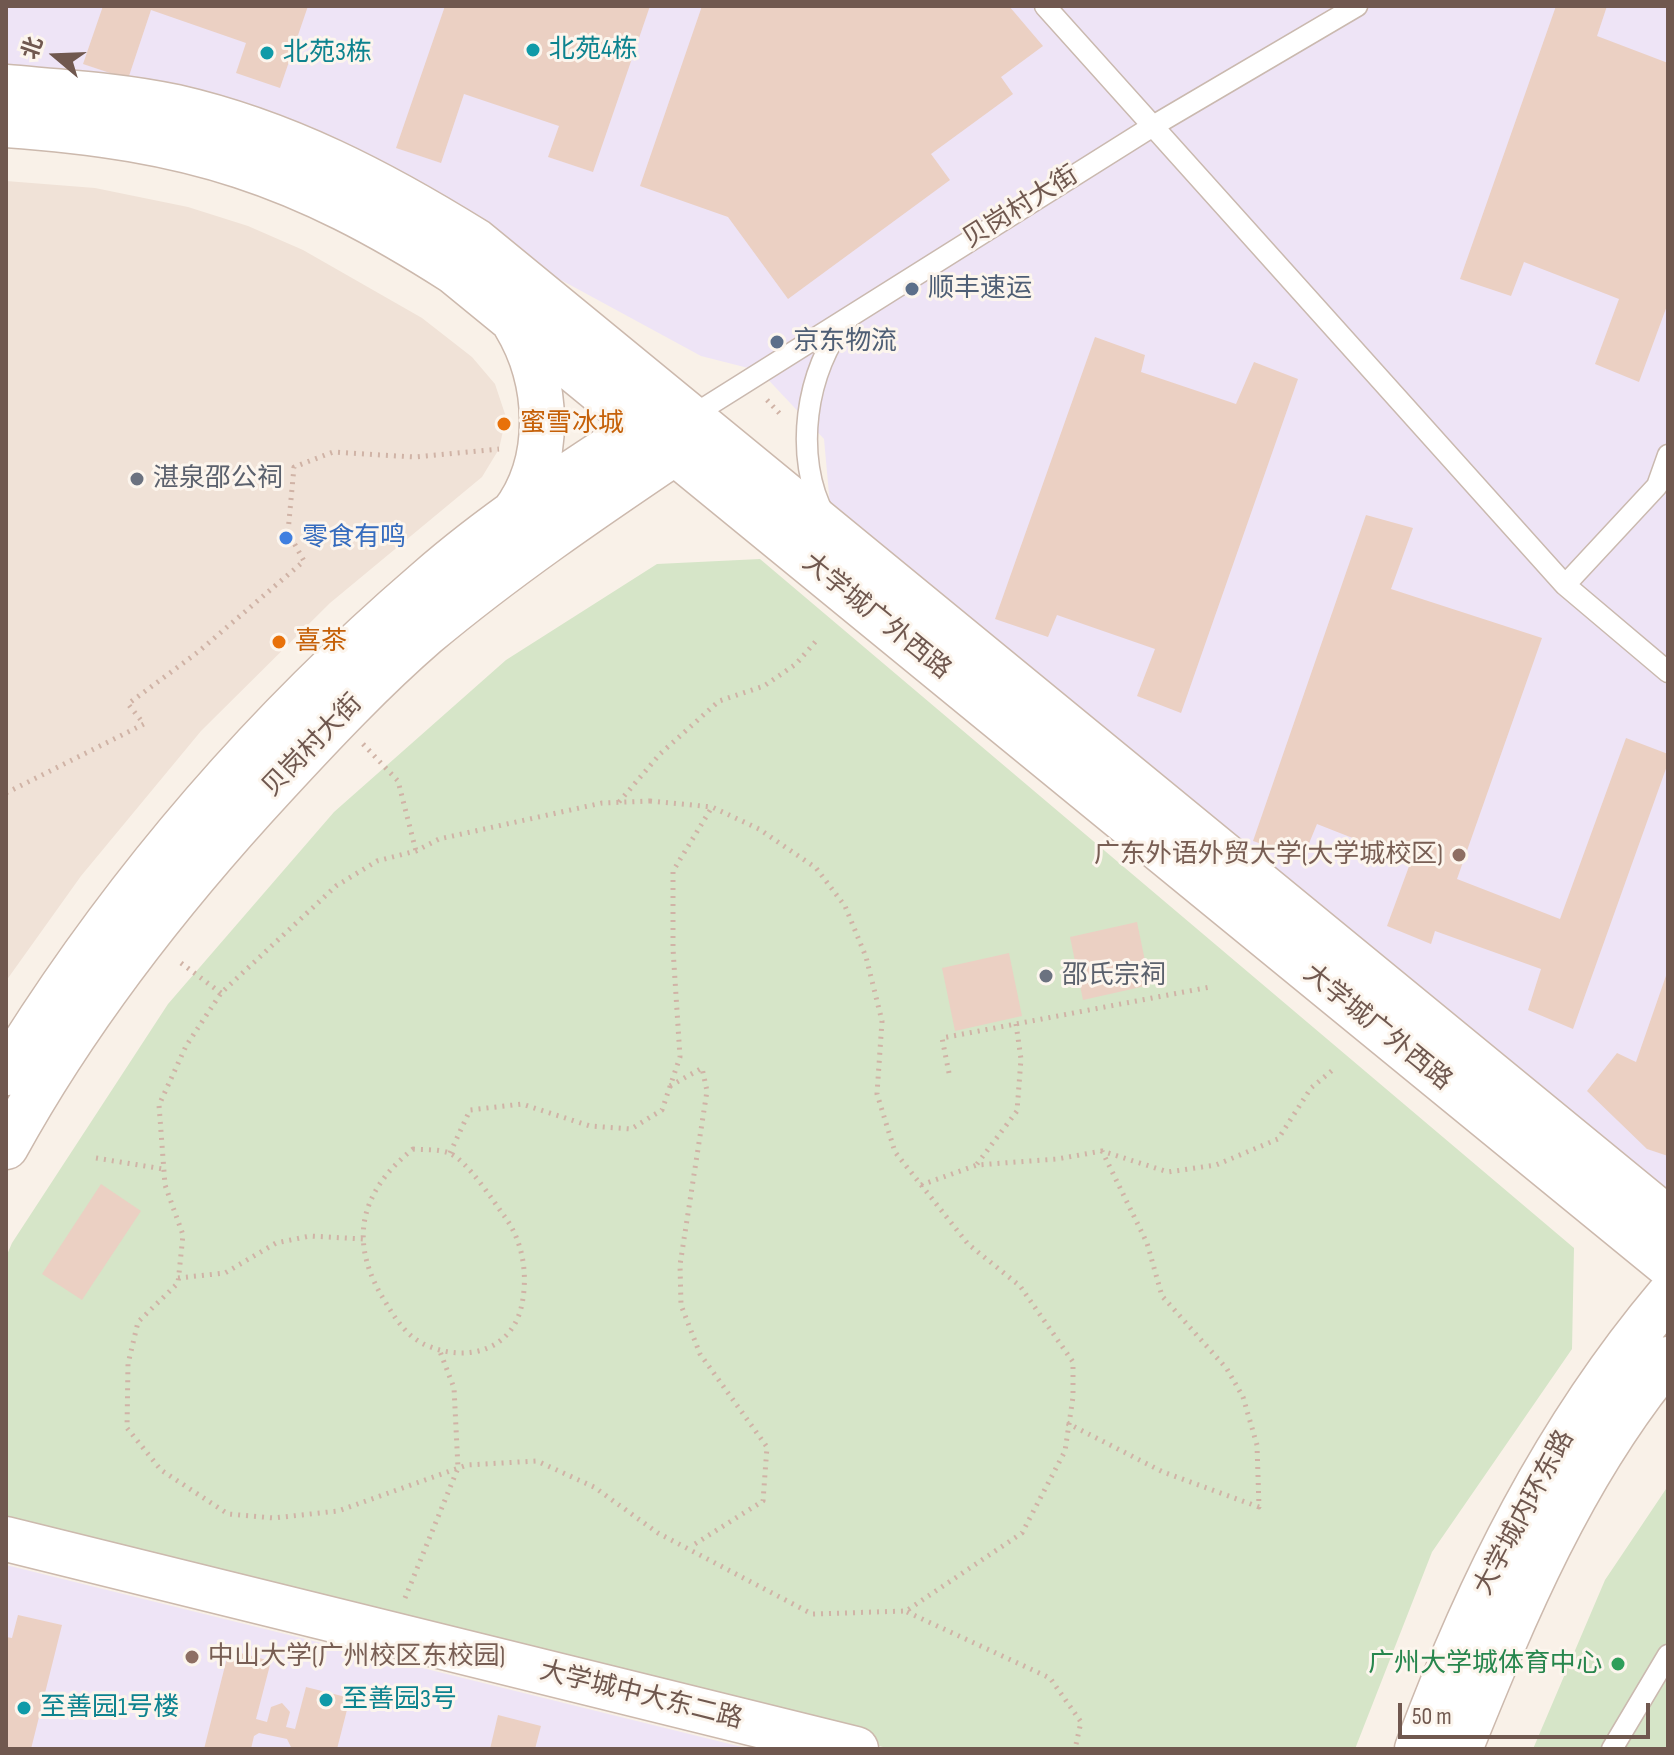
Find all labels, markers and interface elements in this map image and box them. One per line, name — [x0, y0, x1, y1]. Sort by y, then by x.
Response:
north arrow — [16, 16, 96, 96]
text: 北 — [16, 33, 49, 63]
place label: 北苑4栋 — [549, 34, 638, 66]
place label: 北苑3栋 — [283, 37, 372, 69]
marker: 北苑4栋 — [524, 41, 542, 59]
marker: 北苑3栋 — [258, 44, 276, 62]
street label: 贝岗村大街 — [958, 160, 1084, 256]
place label: 顺丰速运 — [928, 273, 1032, 305]
marker: 顺丰速运 — [903, 280, 921, 298]
place label: 京东物流 — [793, 326, 897, 358]
marker: 京东物流 — [768, 333, 786, 351]
place label: 蜜雪冰城 — [520, 408, 624, 440]
marker: 蜜雪冰城 — [495, 415, 513, 433]
place label: 湛泉邵公祠 — [153, 463, 283, 495]
marker: 湛泉邵公祠 — [128, 470, 146, 488]
place label: 零食有鸣 — [302, 522, 406, 554]
marker: 零食有鸣 — [277, 529, 295, 547]
street label: 大学城广外西路 — [795, 548, 957, 686]
place label: 喜茶 — [295, 626, 347, 658]
marker: 喜茶 — [270, 633, 288, 651]
street label: 贝岗村大街 — [257, 688, 369, 804]
place label: 广东外语外贸大学(大学城校区) — [1094, 839, 1443, 871]
marker: 广东外语外贸大学(大学城校区) — [1450, 846, 1468, 864]
street label: 大学城广外西路 — [1296, 959, 1458, 1097]
place label: 邵氏宗祠 — [1062, 960, 1166, 992]
marker: 邵氏宗祠 — [1037, 967, 1055, 985]
street label: 大学城内环东路 — [1469, 1425, 1581, 1601]
place label: 中山大学(广州校区东校园) — [208, 1641, 505, 1673]
marker: 中山大学(广州校区东校园) — [183, 1648, 201, 1666]
place label: 广州大学城体育中心 — [1368, 1648, 1602, 1680]
marker: 广州大学城体育中心 — [1609, 1655, 1627, 1673]
street label: 大学城中大东二路 — [536, 1656, 746, 1736]
place label: 至善园3号 — [342, 1684, 457, 1716]
scale bar — [1402, 1687, 1654, 1737]
marker: 至善园3号 — [317, 1691, 335, 1709]
place label: 至善园1号楼 — [40, 1692, 179, 1724]
marker: 至善园1号楼 — [15, 1699, 33, 1717]
text: 50 m — [1412, 1702, 1452, 1731]

